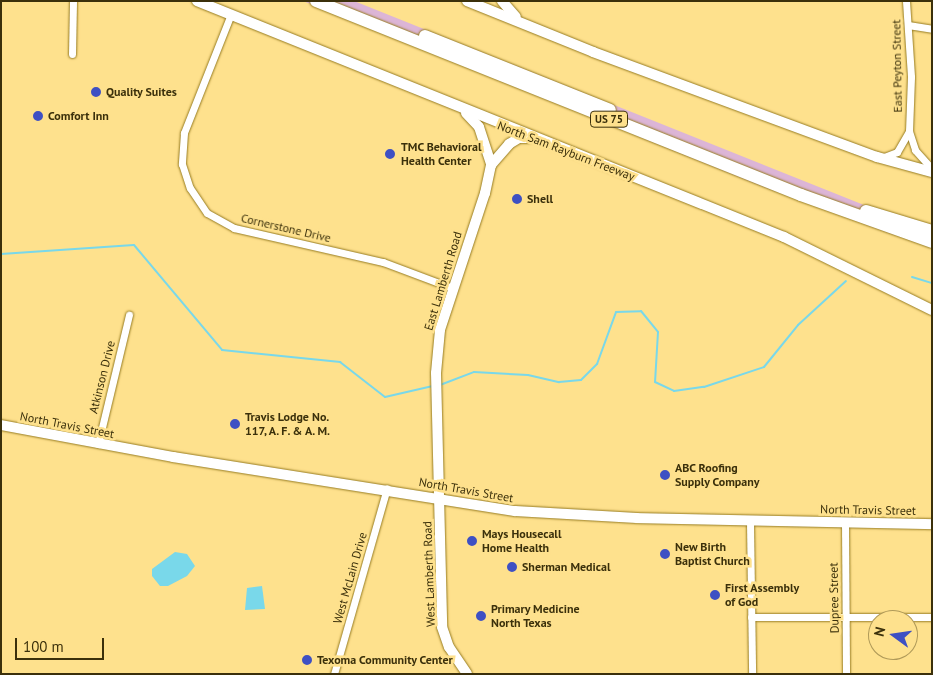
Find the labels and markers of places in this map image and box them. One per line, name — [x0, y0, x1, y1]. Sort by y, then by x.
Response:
place label: Quality Suites — [106, 85, 177, 99]
marker: Quality Suites — [90, 86, 102, 98]
place label: Comfort Inn — [48, 109, 109, 123]
marker: Comfort Inn — [32, 110, 44, 122]
place label: TMC Behavioral Health Center — [401, 140, 482, 168]
marker: TMC Behavioral Health Center — [383, 147, 397, 161]
place label: Shell — [527, 192, 553, 206]
marker: Shell — [511, 193, 523, 205]
place label: Travis Lodge No. 117, A. F. & A. M. — [245, 410, 334, 438]
marker: Travis Lodge No. 117, A. F. & A. M. — [229, 418, 241, 430]
place label: ABC Roofing Supply Company — [675, 461, 760, 489]
marker: ABC Roofing Supply Company — [659, 469, 671, 481]
place label: Mays Housecall Home Health — [482, 527, 561, 555]
marker: Mays Housecall Home Health — [466, 535, 478, 547]
place label: New Birth Baptist Church — [675, 540, 750, 568]
marker: New Birth Baptist Church — [659, 548, 671, 560]
place label: Sherman Medical — [522, 560, 610, 574]
marker: Sherman Medical — [506, 561, 518, 573]
place label: First Assembly of God — [725, 581, 800, 609]
marker: First Assembly of God — [709, 589, 721, 601]
place label: Primary Medicine North Texas — [491, 602, 580, 630]
marker: Primary Medicine North Texas — [475, 610, 487, 622]
place label: Texoma Community Center — [317, 653, 454, 667]
marker: Texoma Community Center — [301, 654, 313, 666]

